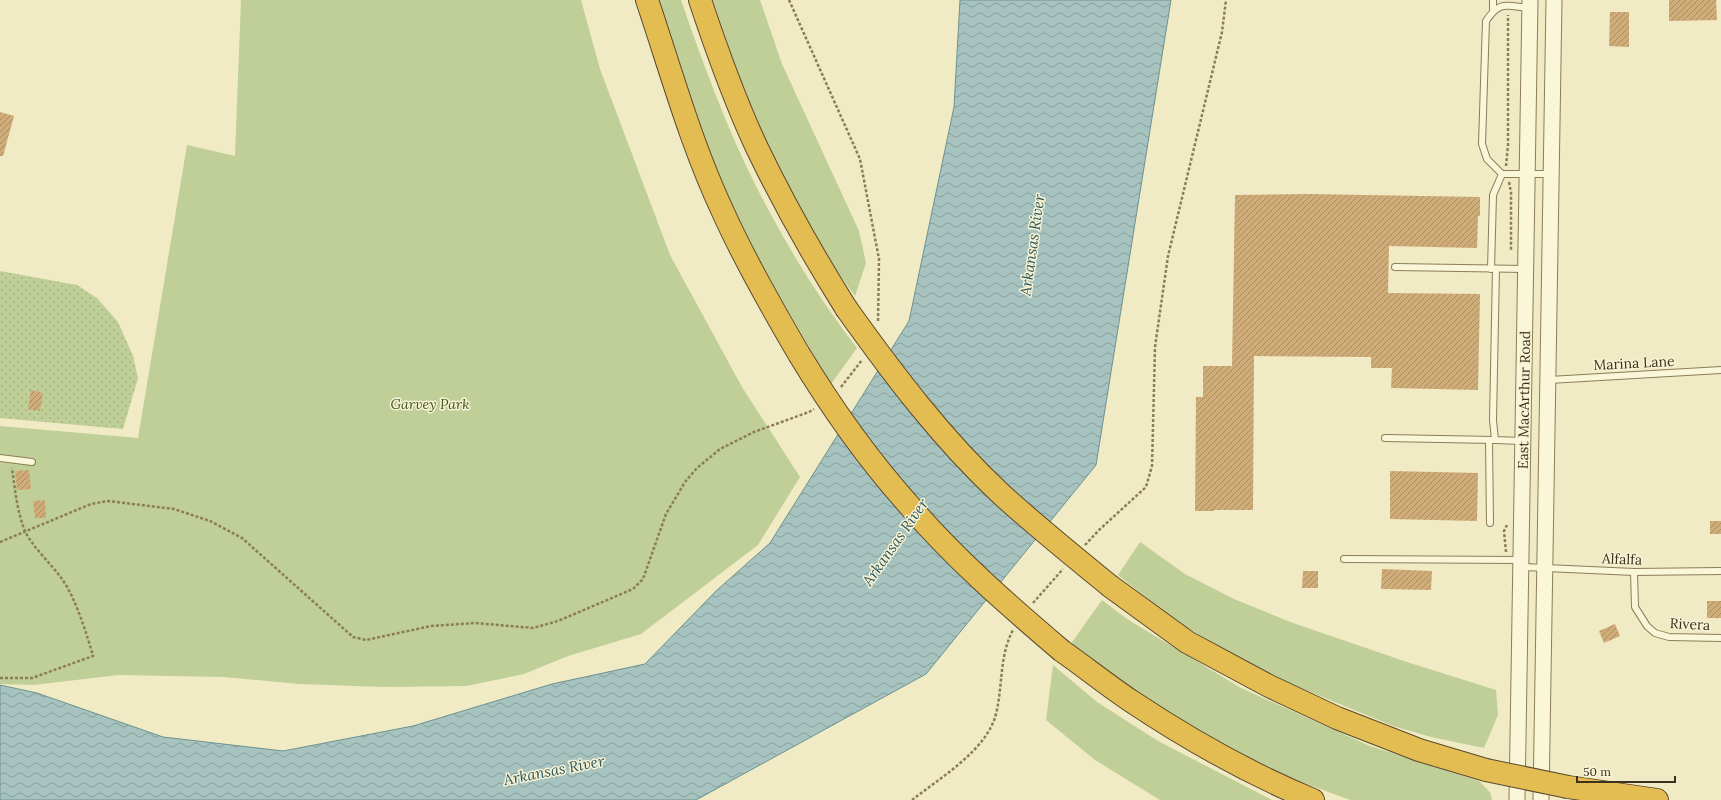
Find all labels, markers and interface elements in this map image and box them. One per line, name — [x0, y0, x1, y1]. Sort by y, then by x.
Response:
water label: Arkansas River — [1015, 193, 1049, 298]
street label: East MacArthur Road — [1514, 331, 1534, 469]
street label: Marina Lane — [1593, 352, 1675, 374]
park label: Garvey Park — [391, 395, 469, 413]
water label: Arkansas River — [857, 494, 932, 590]
street label: Alfalfa — [1601, 549, 1642, 569]
street label: Rivera — [1669, 614, 1711, 634]
water label: Arkansas River — [501, 751, 606, 789]
scale bar — [1577, 758, 1675, 784]
text: 50 m — [1583, 764, 1611, 779]

